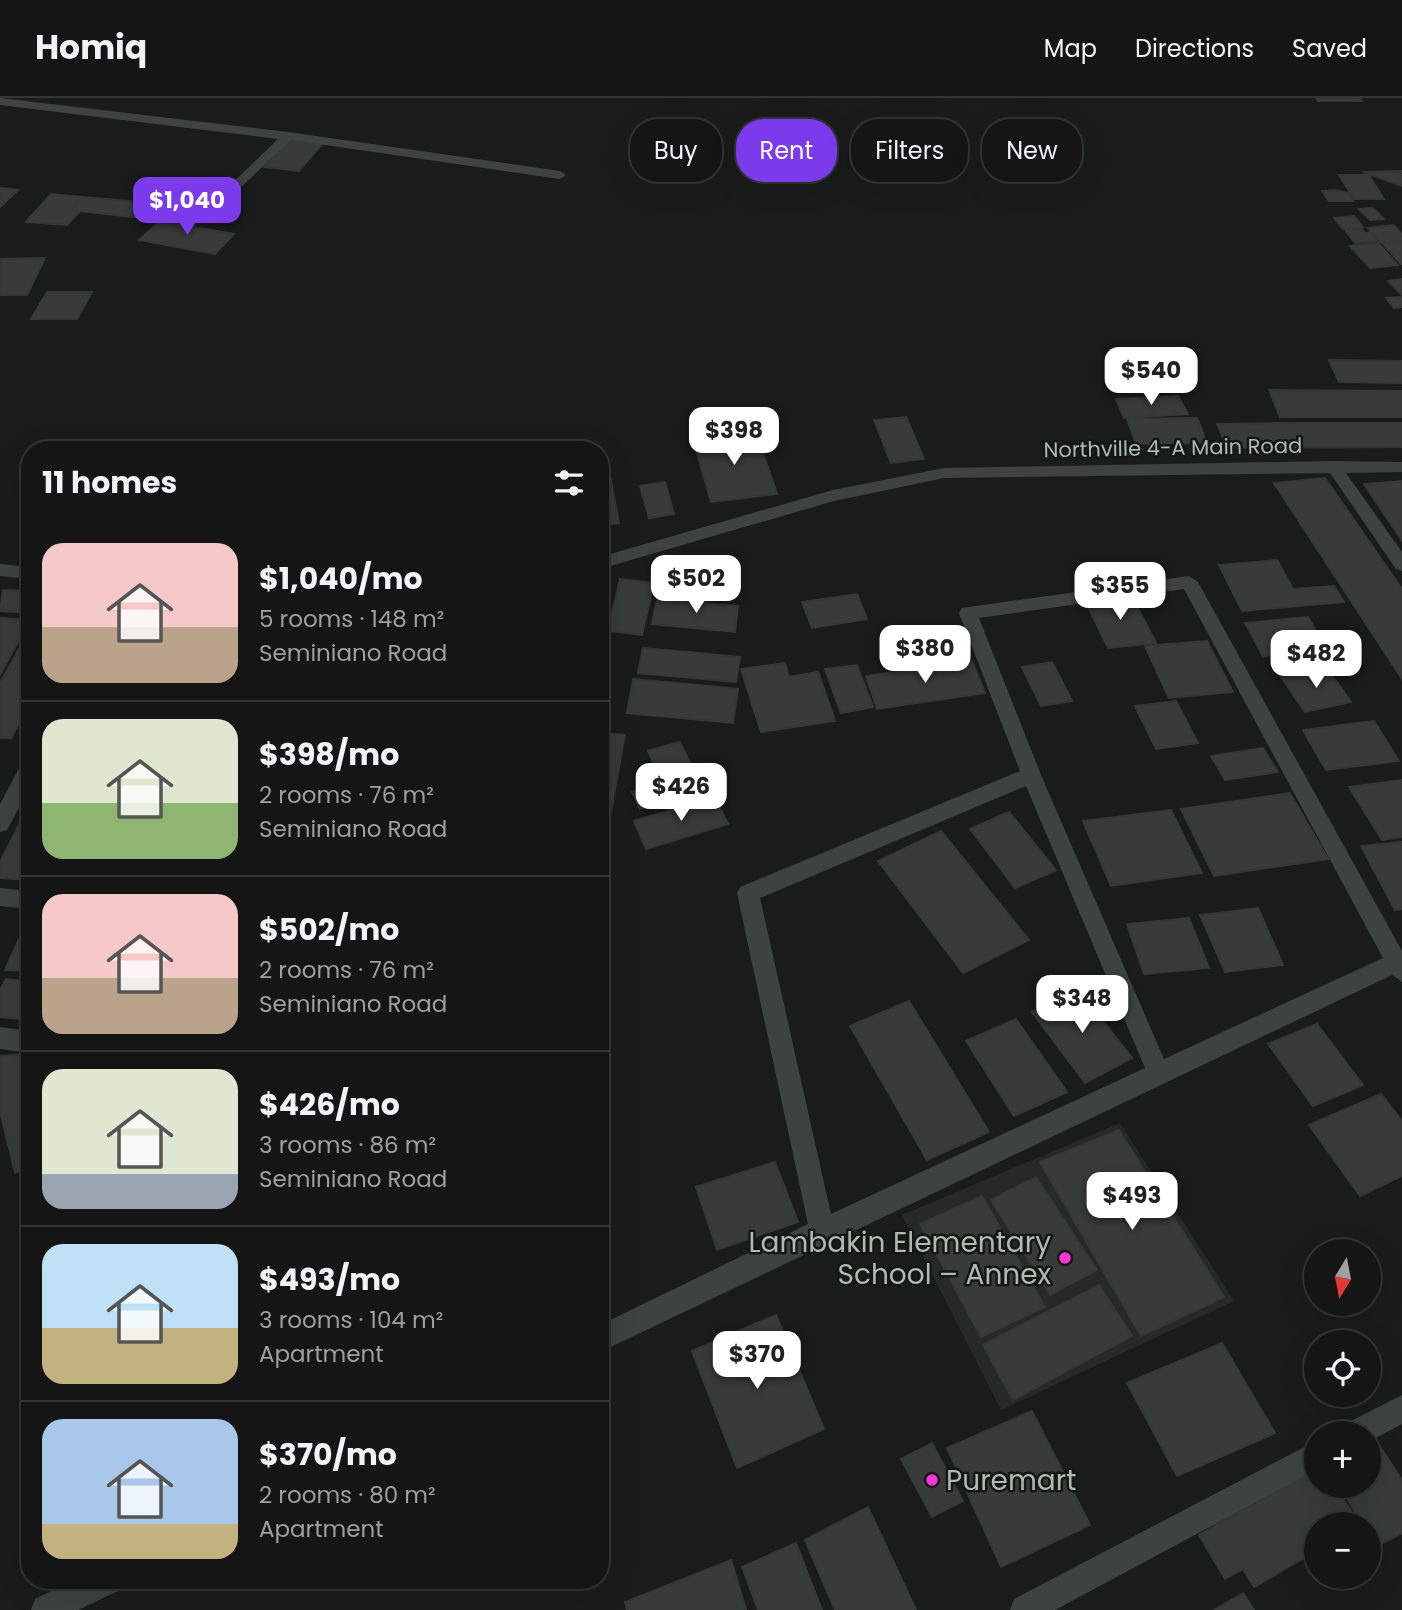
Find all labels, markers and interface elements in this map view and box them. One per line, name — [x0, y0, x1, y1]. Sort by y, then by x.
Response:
text: Homiq — [35, 24, 147, 71]
text: Map — [1044, 32, 1097, 65]
text: Directions — [1135, 32, 1254, 65]
text: Saved — [1292, 32, 1367, 65]
chip: Buy — [630, 119, 722, 182]
chip: Rent — [736, 119, 837, 182]
chip: Filters — [851, 119, 968, 182]
chip: New — [982, 119, 1082, 182]
pin: $1,040 — [130, 178, 244, 237]
text: $1,040 — [149, 184, 225, 216]
pin: $540 — [1110, 348, 1192, 407]
text: $540 — [1121, 354, 1181, 386]
pin: $398 — [693, 408, 775, 467]
text: $398 — [705, 414, 763, 446]
street label: Northville 4-A Main Road — [1043, 431, 1303, 464]
text: 11 homes — [42, 461, 177, 504]
icon: filters — [550, 464, 588, 502]
pin: $502 — [655, 556, 737, 615]
text: $1,040/mo — [259, 557, 423, 600]
text: $502 — [667, 562, 725, 594]
pin: $355 — [1079, 562, 1161, 622]
text: $355 — [1091, 569, 1149, 601]
icon: home — [98, 571, 182, 655]
text: 5 rooms · 148 m² — [259, 603, 444, 635]
pin: $380 — [884, 626, 966, 685]
pin: $482 — [1275, 630, 1357, 690]
text: $380 — [896, 632, 954, 664]
text: Seminiano Road — [259, 637, 447, 669]
text: $482 — [1287, 637, 1345, 669]
text: $398/mo — [259, 733, 399, 776]
icon: home — [98, 747, 182, 831]
pin: $426 — [640, 764, 722, 823]
text: $426 — [652, 770, 710, 802]
text: 2 rooms · 76 m² — [259, 779, 434, 811]
text: Seminiano Road — [259, 813, 447, 845]
text: $502/mo — [259, 908, 399, 951]
icon: home — [98, 922, 182, 1006]
text: 2 rooms · 76 m² — [259, 954, 434, 986]
pin: $348 — [1041, 976, 1123, 1035]
text: $348 — [1052, 982, 1112, 1014]
text: Seminiano Road — [259, 988, 447, 1020]
text: $426/mo — [259, 1083, 400, 1126]
icon: home — [98, 1097, 182, 1181]
text: 3 rooms · 86 m² — [259, 1129, 436, 1161]
text: Seminiano Road — [259, 1163, 447, 1195]
pin: $493 — [1091, 1172, 1173, 1232]
text: $493 — [1103, 1179, 1161, 1211]
place label: Lambakin Elementary School – Annex — [749, 1223, 1052, 1294]
north arrow — [1304, 1239, 1381, 1316]
map controls — [1304, 1239, 1381, 1589]
marker: Lambakin Elementary School – Annex — [1057, 1250, 1073, 1266]
text: $493/mo — [259, 1258, 400, 1301]
icon: home — [98, 1272, 182, 1356]
text: 3 rooms · 104 m² — [259, 1304, 443, 1336]
button: locate — [1304, 1330, 1381, 1407]
pin: $370 — [716, 1332, 798, 1391]
text: Apartment — [259, 1338, 384, 1370]
text: $370 — [729, 1338, 785, 1370]
button: + — [1304, 1421, 1381, 1498]
text: $370/mo — [259, 1433, 397, 1476]
icon: home — [98, 1447, 182, 1531]
place label: Puremart — [946, 1461, 1076, 1500]
marker: Puremart — [924, 1472, 940, 1488]
text: 2 rooms · 80 m² — [259, 1479, 436, 1511]
button: − — [1304, 1512, 1381, 1589]
text: Apartment — [259, 1513, 384, 1545]

